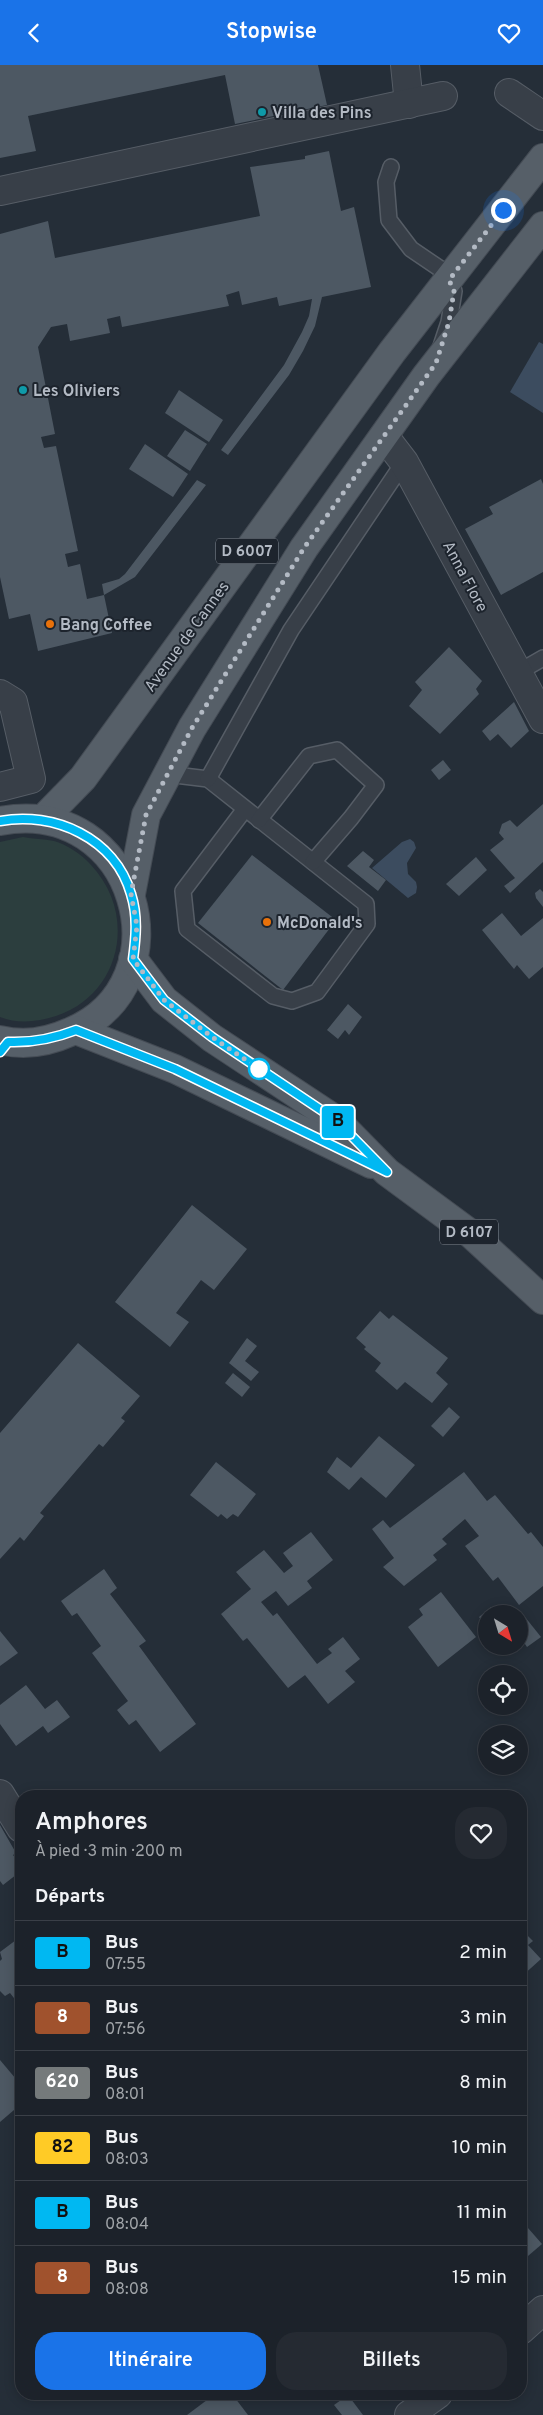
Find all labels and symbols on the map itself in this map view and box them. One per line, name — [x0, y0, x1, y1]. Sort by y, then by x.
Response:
place label: Villa des Pins — [272, 104, 372, 124]
marker: Villa des Pins — [256, 106, 268, 118]
your location — [491, 198, 516, 223]
place label: Les Oliviers — [33, 382, 120, 402]
marker: Les Oliviers — [17, 384, 29, 396]
street label: Anna Flore — [437, 538, 491, 616]
road number: D 6007 — [216, 539, 278, 563]
street label: Avenue de Cannes — [141, 578, 235, 696]
place label: Bang Coffee — [60, 616, 152, 636]
marker: Bang Coffee — [44, 618, 56, 630]
place label: McDonald's — [277, 914, 363, 934]
marker: McDonald's — [261, 916, 273, 928]
unlabelled marker — [248, 1058, 270, 1080]
line badge: B — [322, 1106, 354, 1138]
road number: D 6107 — [440, 1219, 498, 1245]
north arrow — [478, 1605, 528, 1655]

